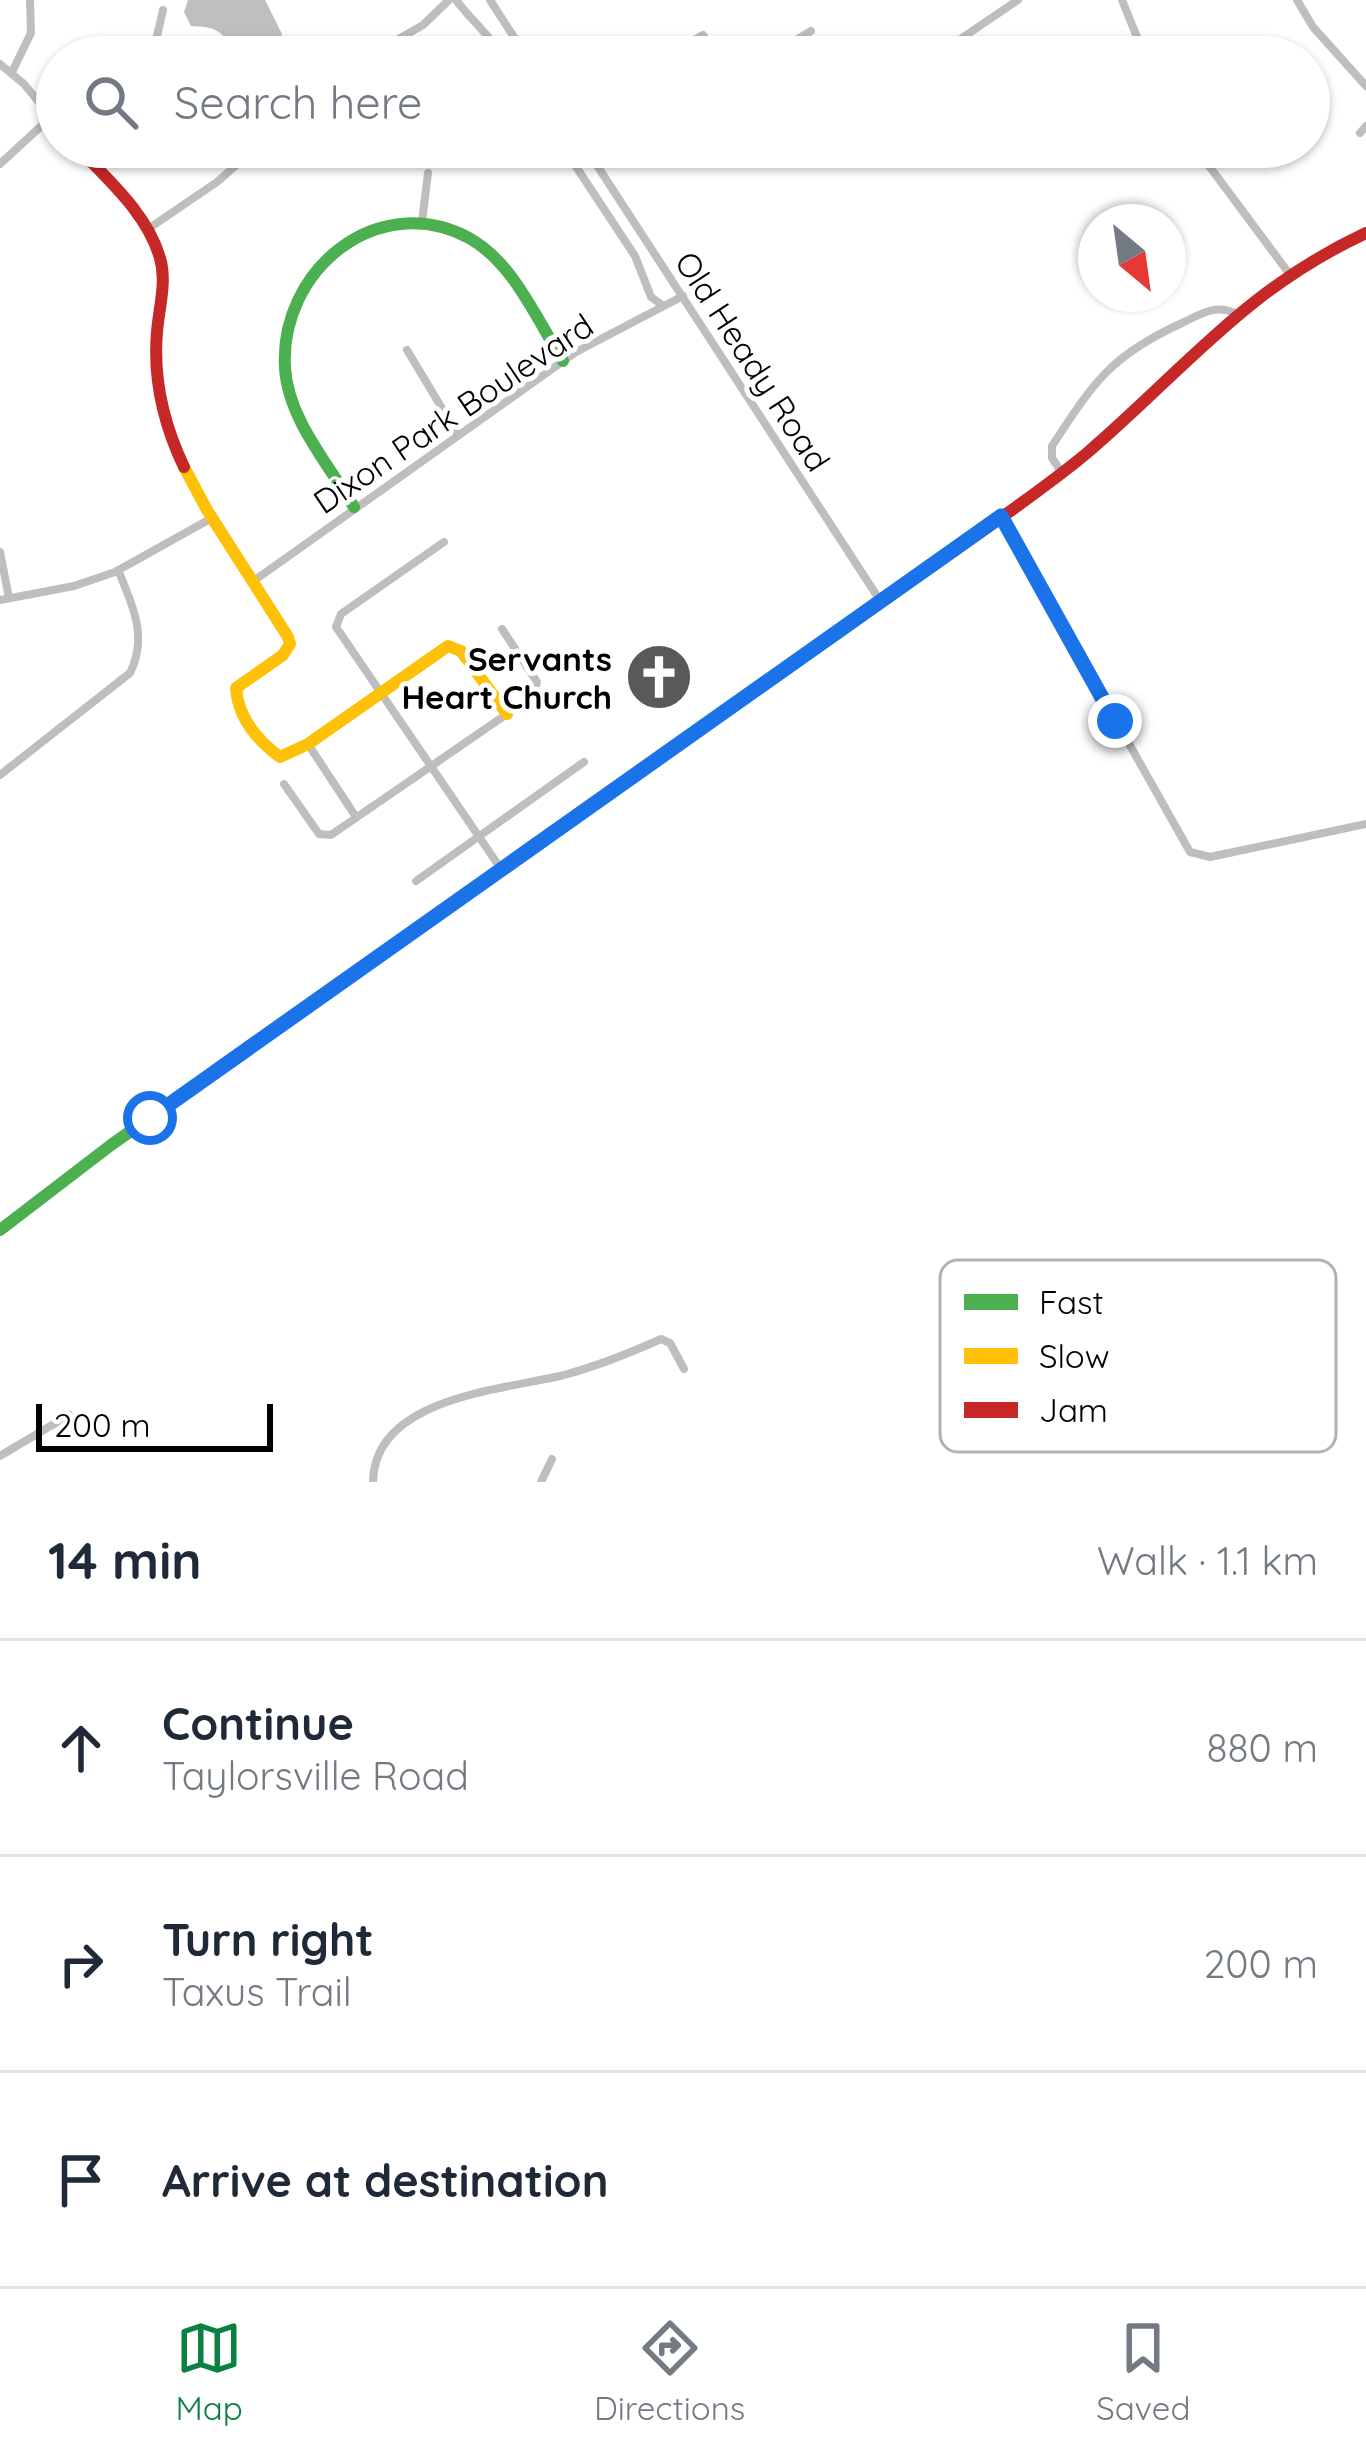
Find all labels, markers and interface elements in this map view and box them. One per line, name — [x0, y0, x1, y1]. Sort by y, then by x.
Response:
search box — [36, 36, 1330, 168]
icon: search — [78, 69, 144, 135]
text: Search here — [174, 74, 422, 130]
north arrow — [1078, 204, 1186, 312]
street label: Old Heady Road — [667, 243, 839, 479]
street label: Dixon Park Boulevard — [305, 304, 601, 522]
place label: Servants Heart Church — [401, 638, 612, 717]
church icon: Servants Heart Church — [624, 642, 694, 712]
route end — [1088, 694, 1142, 748]
route start — [123, 1091, 177, 1145]
legend — [940, 1260, 1336, 1452]
text: Fast — [1039, 1281, 1104, 1322]
text: Slow — [1039, 1335, 1110, 1376]
text: Jam — [1039, 1389, 1108, 1430]
scale bar — [36, 1398, 273, 1451]
text: 200 m — [54, 1404, 151, 1445]
text: 14 min — [48, 1528, 202, 1592]
text: Walk · 1.1 km — [1097, 1536, 1318, 1585]
text: Continue — [162, 1695, 354, 1751]
icon: ahead — [48, 1715, 114, 1781]
text: 880 m — [1206, 1723, 1318, 1772]
text: Taylorsville Road — [162, 1751, 469, 1800]
text: Turn right — [162, 1911, 374, 1967]
icon: right — [48, 1931, 114, 1997]
text: 200 m — [1204, 1939, 1318, 1988]
text: Taxus Trail — [162, 1967, 352, 2016]
icon: arrive — [48, 2147, 114, 2213]
text: Arrive at destination — [162, 2152, 608, 2208]
tab: Map — [176, 2315, 243, 2428]
tab: Directions — [594, 2315, 745, 2428]
tab: Saved — [1096, 2315, 1190, 2428]

